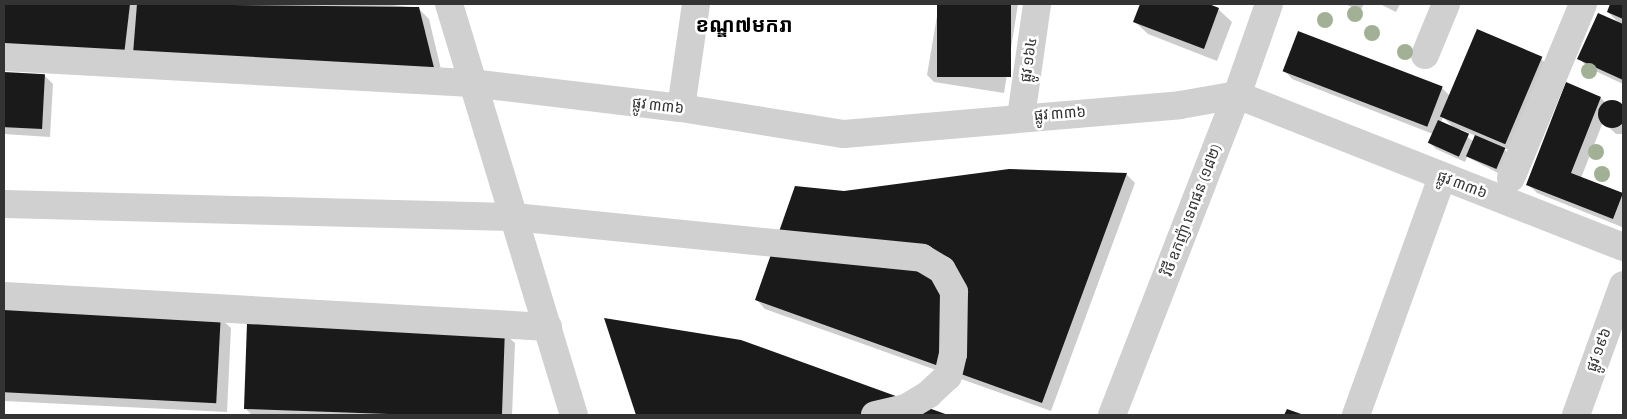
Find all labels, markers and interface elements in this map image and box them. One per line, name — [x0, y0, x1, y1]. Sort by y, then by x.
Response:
district label: ខណ្ឌ៧មករា — [695, 14, 793, 38]
street label: ផ្លូវ ១៦៤ — [1017, 36, 1041, 84]
street label: ផ្លូវ ៣៣៦ — [631, 94, 685, 118]
street label: ផ្លូវ ៣៣៦ — [1033, 103, 1087, 125]
street label: វិថី ឧកញ៉ា ទេពផន (១៨២) — [1158, 141, 1226, 279]
street label: ផ្លូវ ៣៣៦ — [1434, 167, 1490, 203]
street label: ផ្លូវ ១៩៦ — [1583, 326, 1615, 374]

